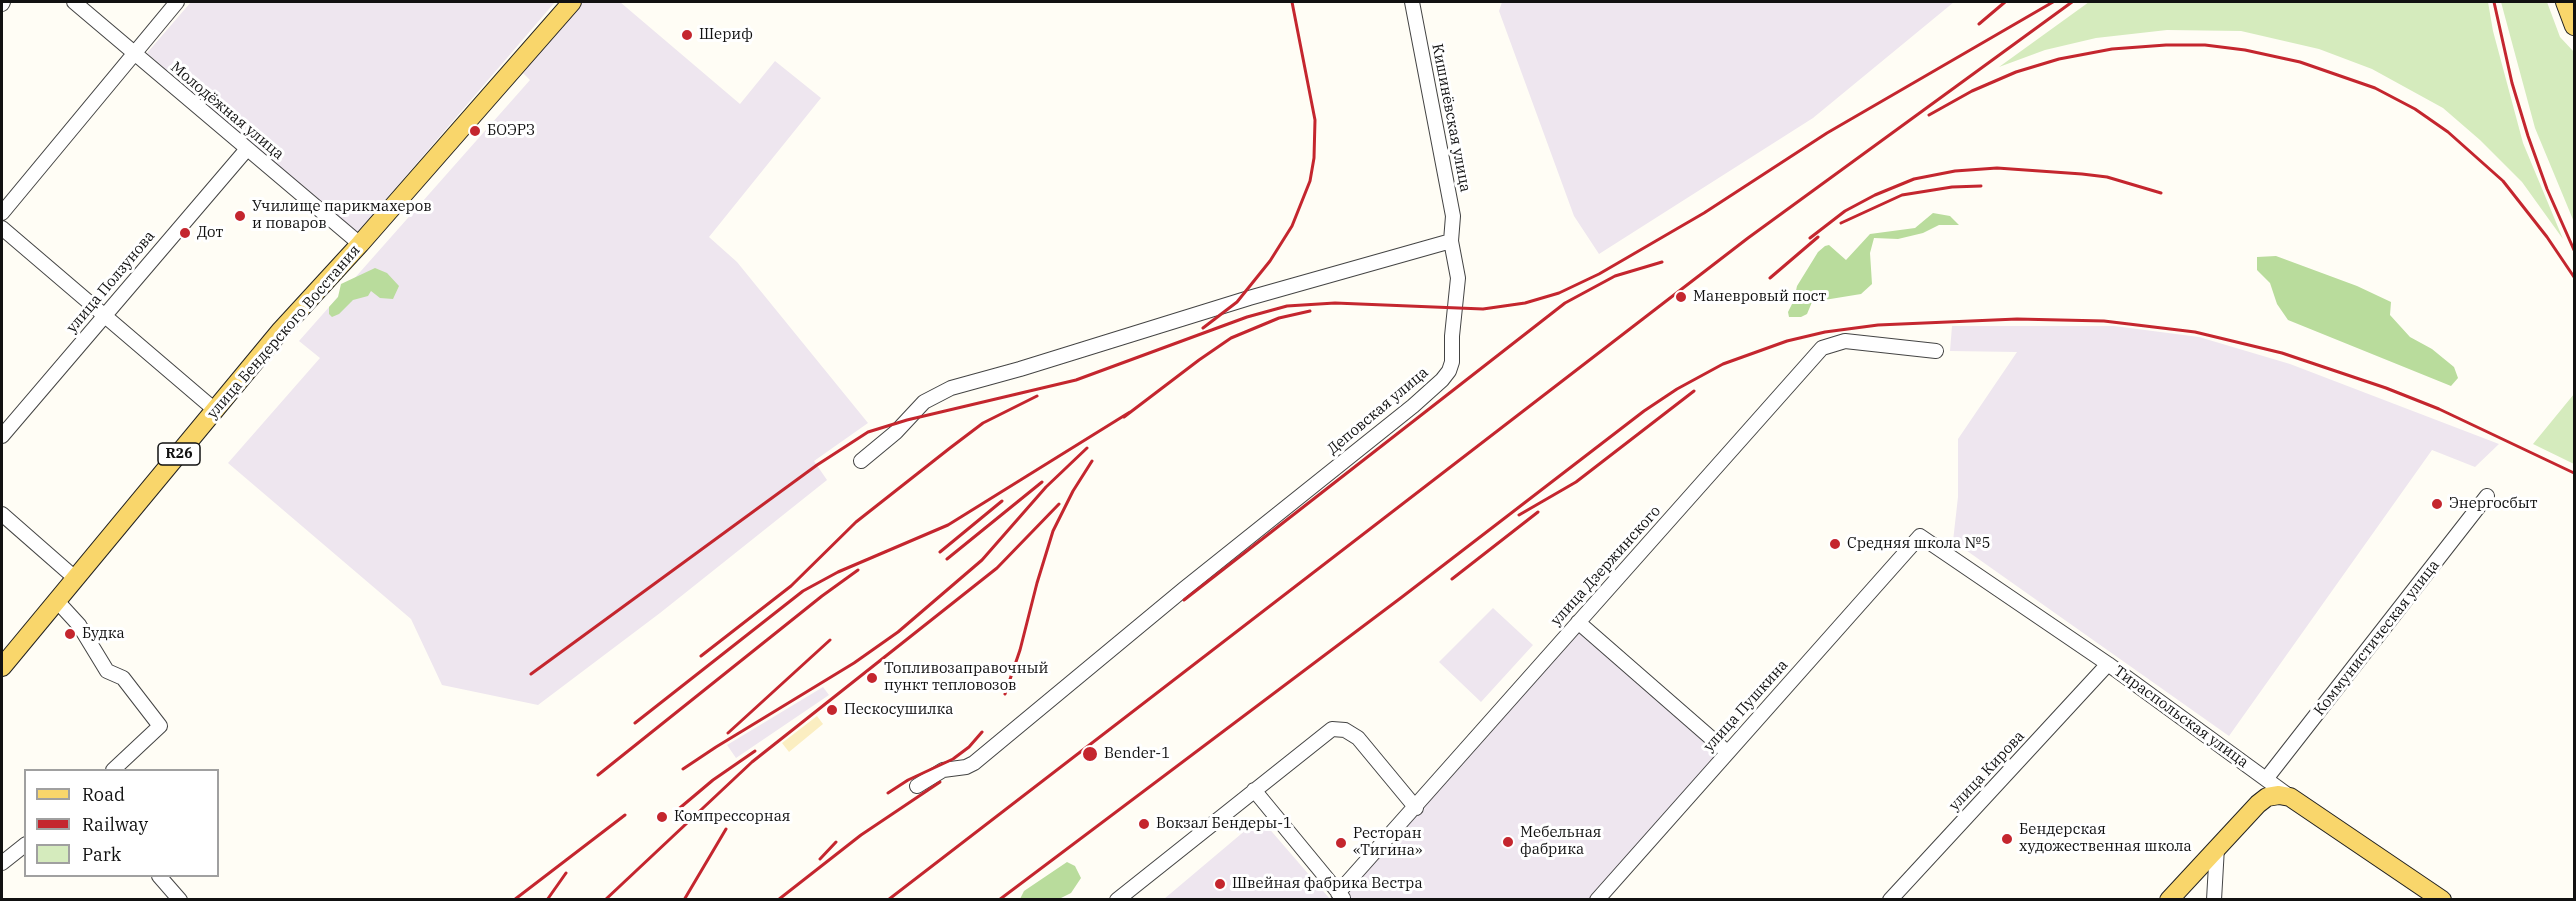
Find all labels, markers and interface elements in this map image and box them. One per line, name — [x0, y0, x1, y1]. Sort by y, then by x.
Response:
place label: Шериф — [699, 26, 753, 44]
marker: Шериф — [680, 28, 694, 42]
street label: Кишинёвская улица — [1428, 42, 1474, 194]
street label: Молодёжная улица — [167, 58, 287, 164]
place label: БОЭРЗ — [487, 122, 535, 140]
marker: БОЭРЗ — [468, 124, 482, 138]
place label: Училище парикмахеров и поваров — [252, 198, 432, 233]
marker: Училище парикмахеров и поваров — [233, 209, 247, 223]
place label: Дот — [197, 224, 223, 242]
marker: Дот — [178, 226, 192, 240]
street label: улица Ползунова — [63, 227, 159, 337]
street label: улица Бендерского Восстания — [204, 242, 364, 422]
place label: Маневровый пост — [1693, 288, 1826, 306]
marker: Маневровый пост — [1674, 290, 1688, 304]
street label: Деповская улица — [1324, 364, 1432, 458]
road number: R26 — [158, 443, 200, 465]
place label: Энергосбыт — [2449, 495, 2538, 513]
marker: Энергосбыт — [2430, 497, 2444, 511]
street label: улица Дзержинского — [1547, 502, 1665, 630]
place label: Средняя школа №5 — [1847, 535, 1990, 553]
marker: Средняя школа №5 — [1828, 537, 1842, 551]
street label: Коммунистическая улица — [2311, 557, 2443, 719]
place label: Будка — [82, 625, 125, 643]
marker: Будка — [63, 627, 77, 641]
street label: улица Пушкина — [1700, 656, 1792, 756]
place label: Топливозаправочный пункт тепловозов — [884, 660, 1049, 695]
street label: Тираспольская улица — [2110, 662, 2252, 772]
marker: Топливозаправочный пункт тепловозов — [865, 671, 879, 685]
place label: Пескосушилка — [844, 701, 953, 719]
marker: Пескосушилка — [825, 703, 839, 717]
street label: улица Кирова — [1945, 727, 2029, 815]
marker: Bender-1 — [1081, 745, 1099, 763]
place label: Bender-1 — [1104, 745, 1170, 763]
legend — [24, 769, 219, 877]
text: Road — [82, 783, 125, 806]
place label: Компрессорная — [674, 808, 791, 826]
marker: Компрессорная — [655, 810, 669, 824]
text: Railway — [82, 813, 148, 836]
place label: Вокзал Бендеры-1 — [1156, 815, 1292, 833]
marker: Вокзал Бендеры-1 — [1137, 817, 1151, 831]
place label: Бендерская художественная школа — [2019, 821, 2192, 856]
place label: Мебельная фабрика — [1520, 824, 1601, 859]
place label: Ресторан «Тигина» — [1353, 825, 1422, 860]
marker: Бендерская художественная школа — [2000, 832, 2014, 846]
marker: Мебельная фабрика — [1501, 835, 1515, 849]
marker: Ресторан «Тигина» — [1334, 836, 1348, 850]
text: Park — [82, 843, 121, 866]
place label: Швейная фабрика Вестра — [1232, 875, 1423, 893]
marker: Швейная фабрика Вестра — [1213, 877, 1227, 891]

